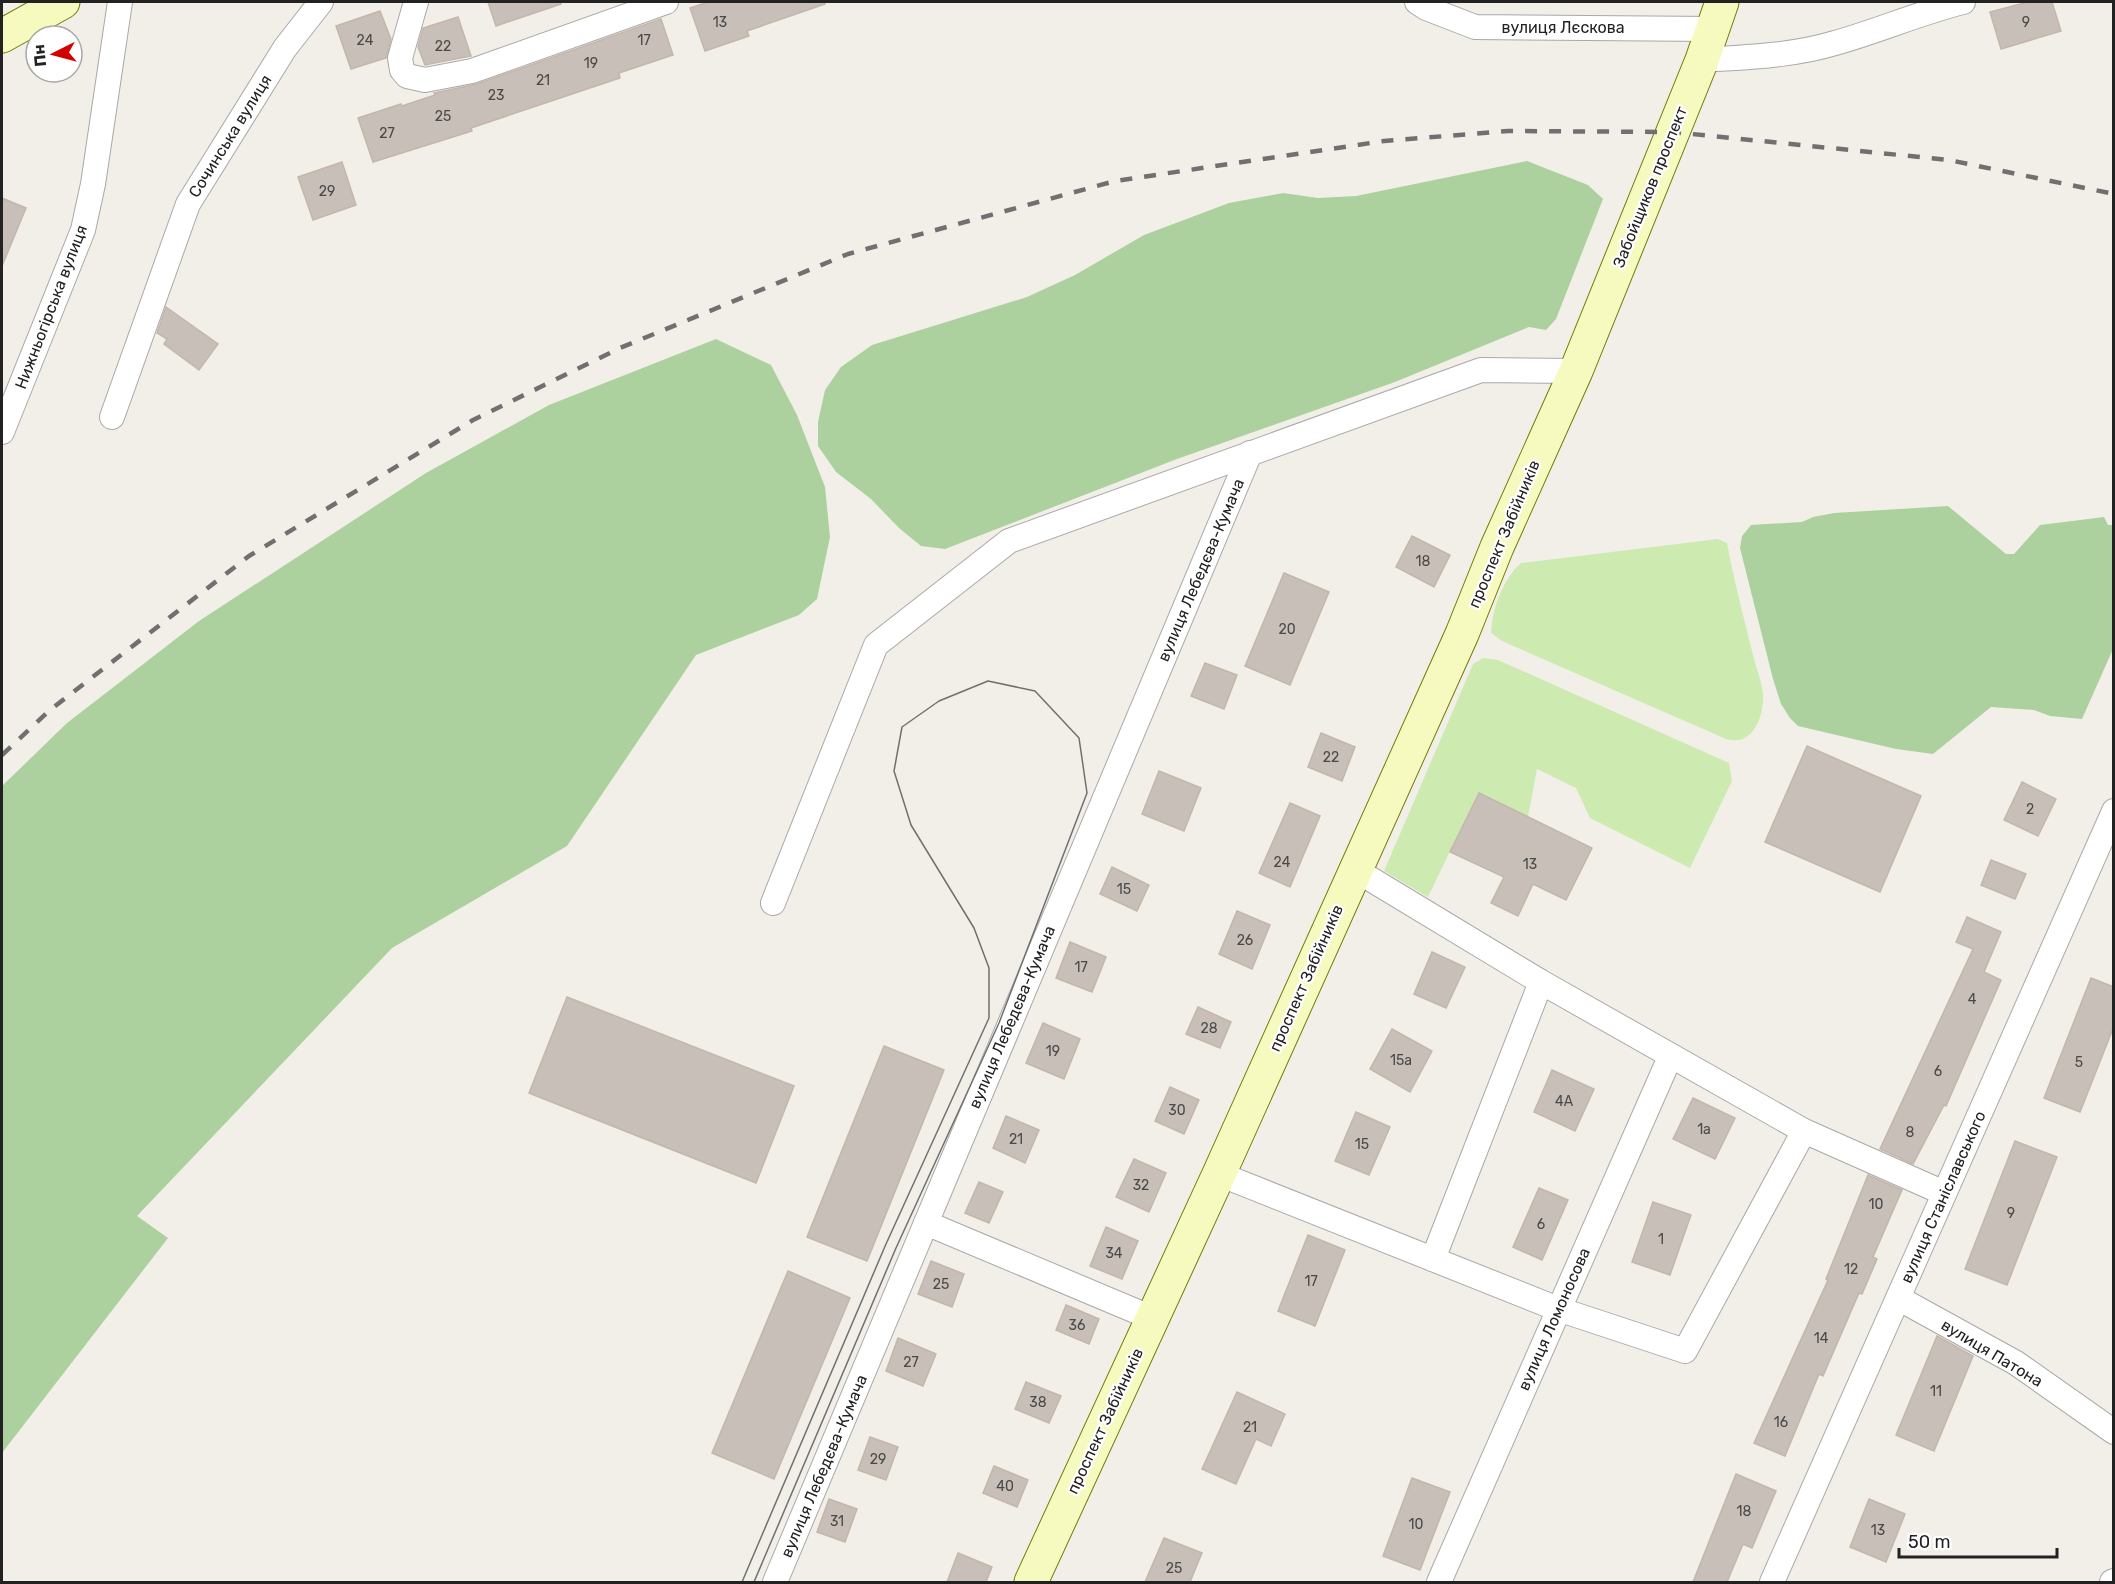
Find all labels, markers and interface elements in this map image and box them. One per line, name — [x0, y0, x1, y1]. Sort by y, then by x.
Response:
house number: 13 — [713, 14, 727, 31]
house number: 9 — [2022, 14, 2030, 31]
street label: вулиця Лєскова — [1502, 18, 1624, 37]
north arrow — [24, 24, 84, 84]
house number: 24 — [357, 32, 374, 49]
house number: 17 — [637, 32, 651, 49]
house number: 22 — [435, 38, 451, 55]
text: Пн — [29, 44, 50, 68]
house number: 19 — [584, 55, 598, 72]
street label: Сочинська вулиця — [185, 71, 275, 201]
house number: 21 — [536, 72, 550, 89]
house number: 23 — [488, 87, 504, 104]
street label: Забойщиков проспект — [1609, 104, 1691, 270]
house number: 25 — [435, 108, 451, 125]
house number: 27 — [379, 125, 395, 142]
house number: 29 — [319, 183, 335, 200]
street label: Нижньогірська вулиця — [11, 222, 91, 392]
street label: проспект Забійників — [1464, 457, 1544, 611]
street label: вулиця Лебедєва-Кумача — [1154, 476, 1248, 664]
house number: 18 — [1416, 553, 1431, 570]
house number: 20 — [1278, 621, 1296, 638]
house number: 22 — [1323, 749, 1339, 766]
house number: 2 — [2026, 801, 2034, 818]
house number: 24 — [1274, 854, 1291, 871]
house number: 13 — [1523, 856, 1537, 873]
house number: 15 — [1117, 881, 1131, 898]
street label: проспект Забійників — [1265, 902, 1347, 1054]
street label: вулиця Лебедєва-Кумача — [965, 923, 1059, 1111]
house number: 26 — [1237, 932, 1253, 949]
house number: 17 — [1074, 959, 1088, 976]
house number: 4 — [1968, 991, 1977, 1008]
house number: 28 — [1200, 1020, 1218, 1037]
house number: 19 — [1046, 1043, 1060, 1060]
house number: 15а — [1390, 1052, 1412, 1069]
house number: 5 — [2075, 1054, 2083, 1071]
house number: 6 — [1934, 1063, 1942, 1080]
house number: 4А — [1555, 1093, 1574, 1110]
house number: 30 — [1168, 1102, 1186, 1119]
street label: вулиця Станіславського — [1896, 1108, 1990, 1286]
house number: 1а — [1697, 1121, 1711, 1138]
house number: 8 — [1906, 1124, 1915, 1141]
house number: 21 — [1009, 1131, 1023, 1148]
house number: 15 — [1355, 1136, 1369, 1153]
house number: 32 — [1133, 1177, 1149, 1194]
house number: 10 — [1869, 1196, 1884, 1213]
house number: 9 — [2007, 1205, 2015, 1222]
house number: 6 — [1537, 1216, 1545, 1233]
house number: 1 — [1658, 1231, 1664, 1248]
house number: 34 — [1105, 1245, 1123, 1262]
street label: вулиця Ломоносова — [1514, 1245, 1594, 1393]
house number: 12 — [1844, 1261, 1858, 1278]
house number: 17 — [1304, 1273, 1318, 1290]
house number: 25 — [933, 1276, 949, 1293]
street label: вулиця Патона — [1938, 1315, 2046, 1391]
house number: 36 — [1069, 1317, 1085, 1334]
house number: 14 — [1814, 1330, 1829, 1347]
street label: проспект Забійників — [1063, 1345, 1147, 1497]
house number: 27 — [903, 1354, 919, 1371]
street label: вулиця Лебедєва-Кумача — [777, 1372, 871, 1560]
house number: 11 — [1930, 1383, 1942, 1400]
house number: 38 — [1029, 1394, 1047, 1411]
house number: 16 — [1774, 1414, 1788, 1431]
house number: 21 — [1243, 1419, 1257, 1436]
house number: 29 — [870, 1451, 886, 1468]
house number: 40 — [996, 1478, 1014, 1495]
house number: 18 — [1737, 1503, 1752, 1520]
house number: 31 — [830, 1513, 844, 1530]
house number: 10 — [1409, 1516, 1424, 1533]
scale bar — [1899, 1521, 2056, 1559]
house number: 13 — [1871, 1522, 1885, 1539]
text: 50 m — [1908, 1531, 1951, 1553]
house number: 25 — [1166, 1560, 1182, 1577]

